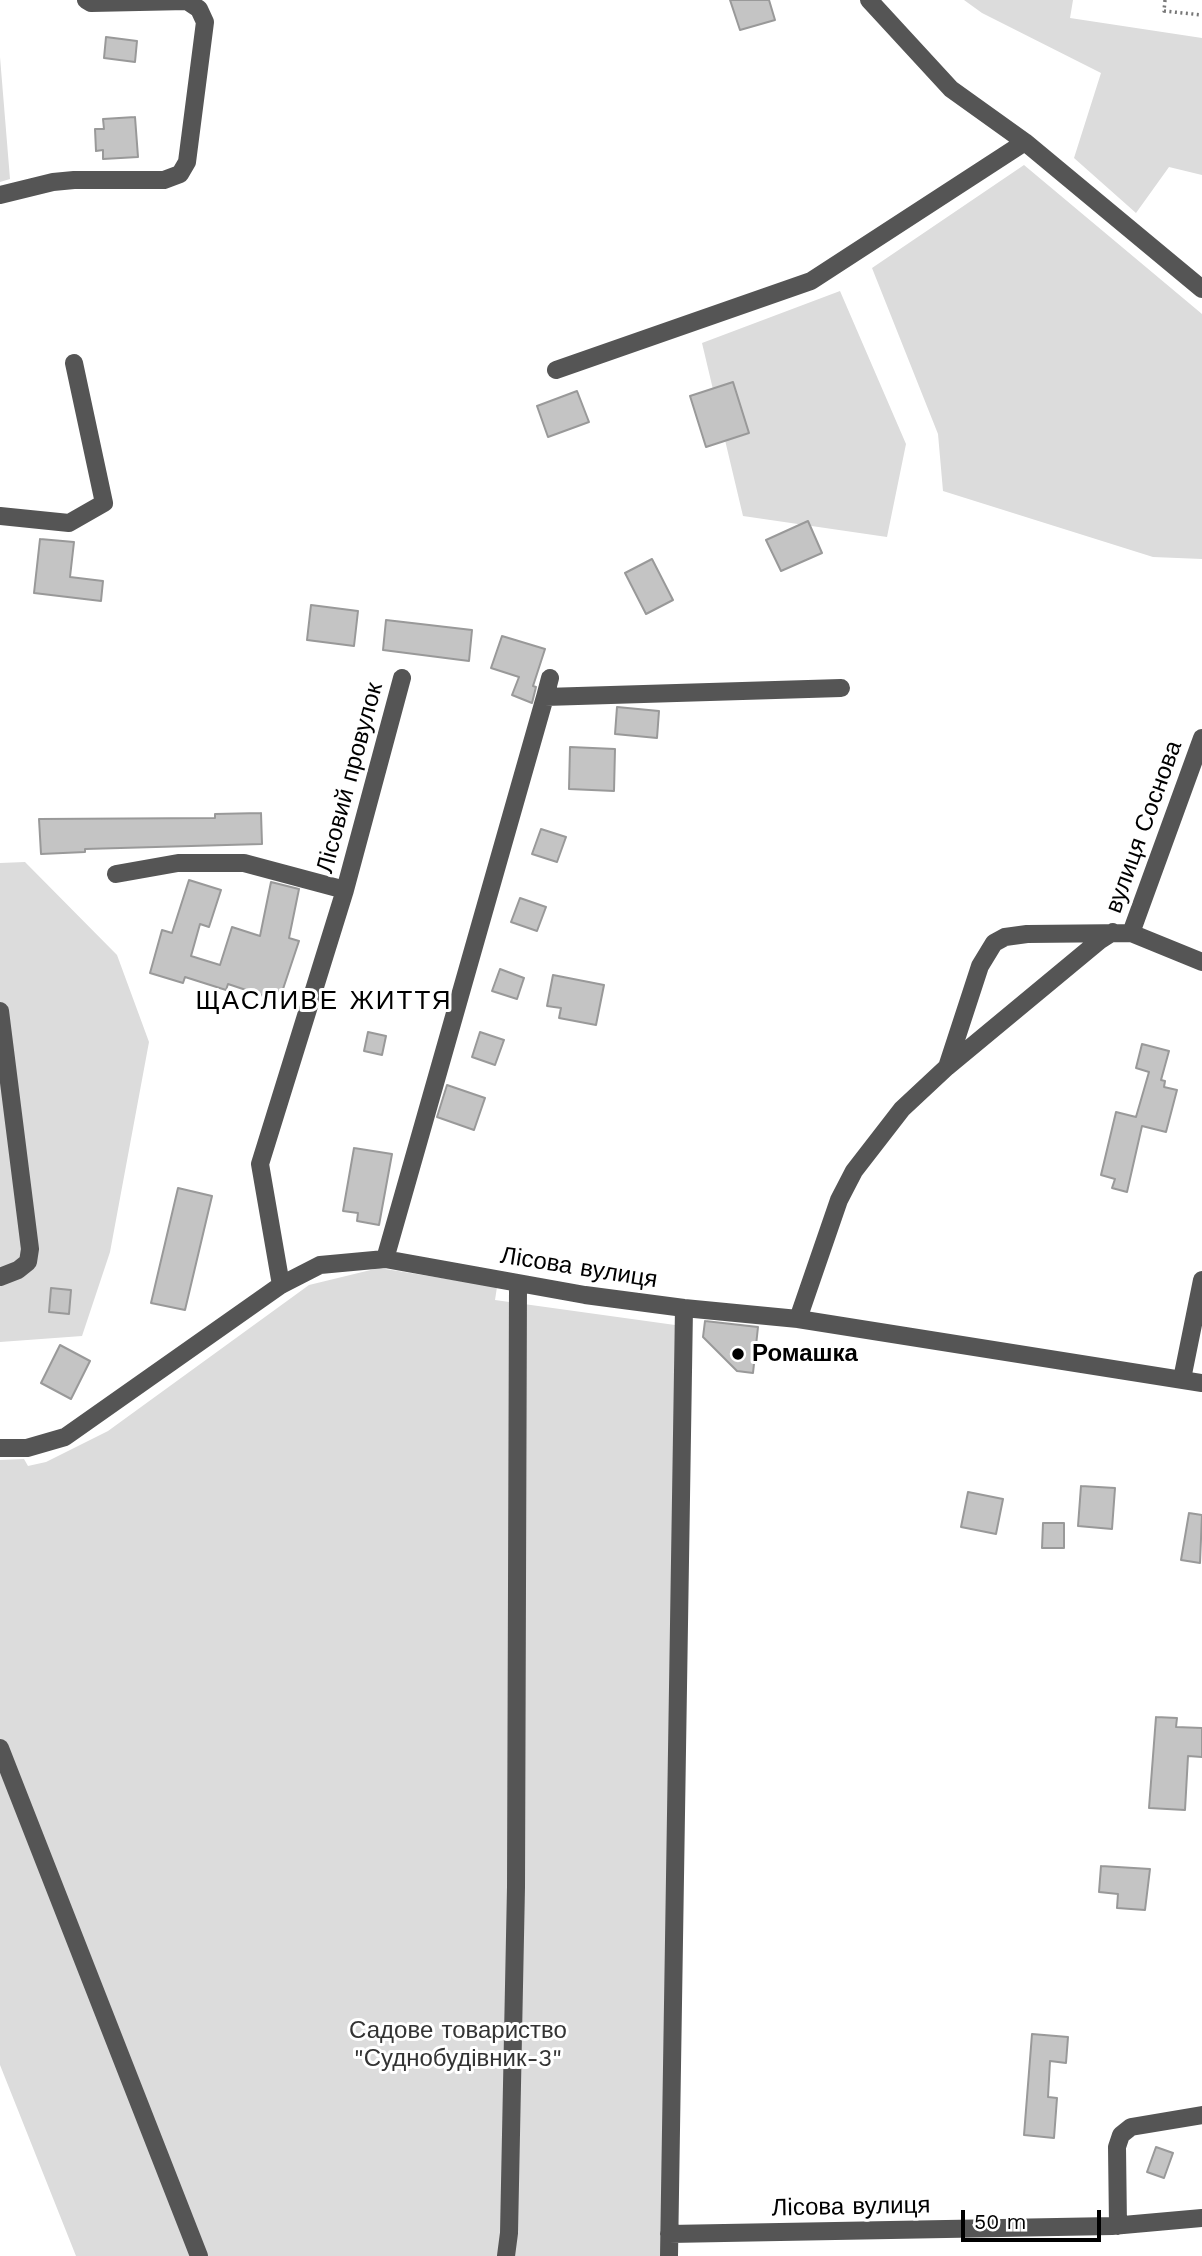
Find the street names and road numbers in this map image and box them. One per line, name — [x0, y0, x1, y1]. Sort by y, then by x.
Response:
street label: Лісовий провулок — [311, 680, 389, 876]
street label: вулиця Соснова — [1099, 737, 1189, 917]
street label: Лісова вулиця — [498, 1241, 660, 1295]
street label: Лісова вулиця — [771, 2191, 931, 2223]

